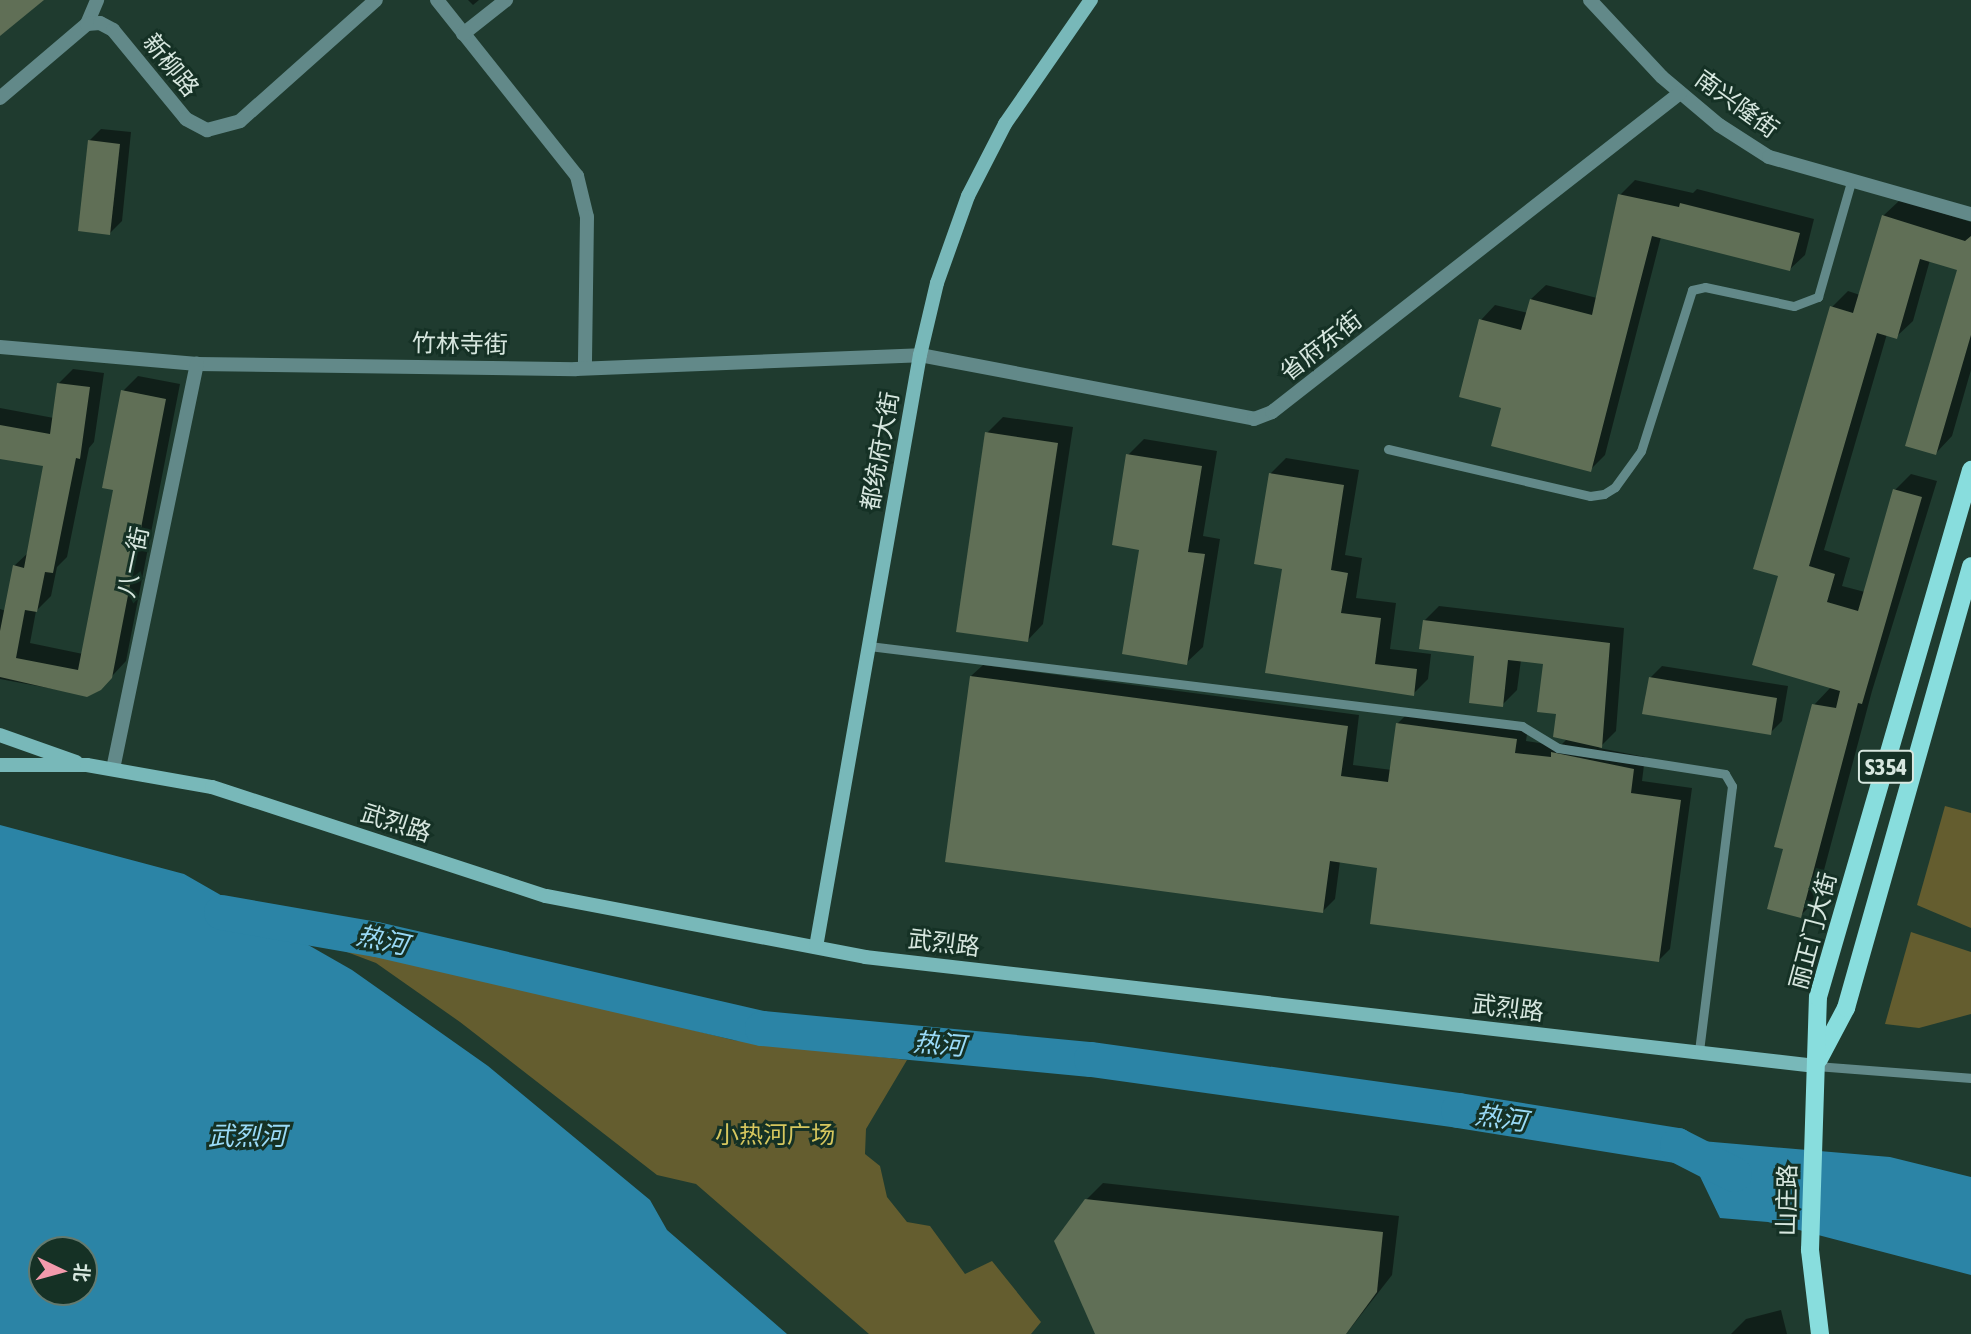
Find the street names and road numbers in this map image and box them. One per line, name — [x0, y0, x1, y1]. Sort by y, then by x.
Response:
street label: 新柳路 — [137, 28, 205, 102]
street label: 南兴隆街 — [1690, 64, 1784, 144]
street label: 省府东街 — [1274, 305, 1368, 387]
street label: 竹林寺街 — [412, 329, 508, 359]
street label: 都统府大街 — [855, 389, 905, 513]
street label: 八一街 — [111, 524, 155, 600]
road number: S354 — [1856, 748, 1916, 786]
street label: 武烈路 — [357, 798, 435, 848]
street label: 丽正门大街 — [1784, 869, 1842, 993]
street label: 武烈路 — [907, 924, 981, 962]
street label: 武烈路 — [1471, 989, 1545, 1027]
street label: 山庄路 — [1772, 1164, 1802, 1236]

